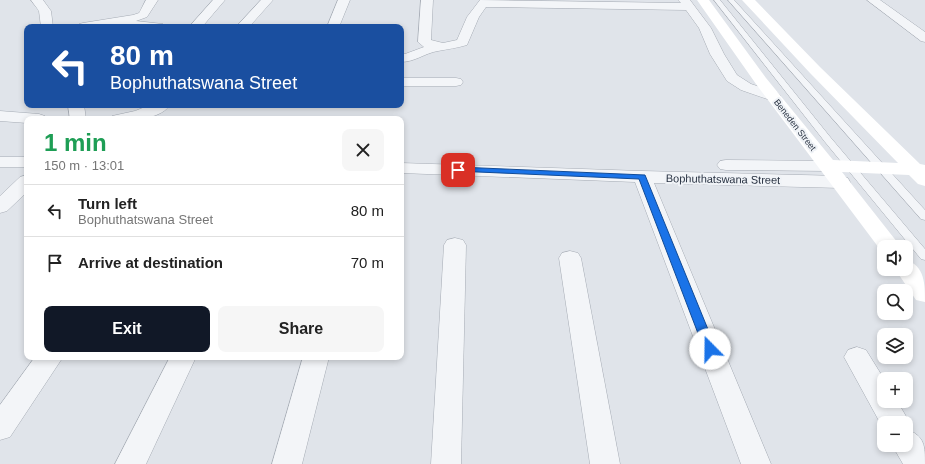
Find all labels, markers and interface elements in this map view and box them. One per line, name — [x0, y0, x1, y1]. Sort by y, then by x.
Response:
icon: left — [44, 40, 96, 92]
text: 80 m — [110, 40, 174, 71]
text: Bophuthatswana Street — [110, 73, 297, 93]
street label: Beneden Street — [772, 97, 818, 153]
text: 1 min — [44, 129, 107, 156]
button: close — [342, 129, 384, 171]
pin — [441, 153, 475, 187]
text: 150 m · 13:01 — [44, 158, 124, 173]
icon: arrive — [447, 159, 469, 181]
street label: Bophuthatswana Street — [666, 172, 780, 186]
text: Turn left — [78, 195, 137, 212]
icon: left — [44, 200, 66, 222]
text: 80 m — [351, 202, 384, 219]
text: Bophuthatswana Street — [78, 212, 213, 227]
map controls — [877, 240, 913, 452]
button: sound — [877, 240, 913, 276]
icon: arrive — [44, 252, 66, 274]
text: Arrive at destination — [78, 254, 223, 271]
text: 70 m — [351, 254, 384, 271]
button: search — [877, 284, 913, 320]
button: Exit — [44, 306, 210, 352]
button: Share — [218, 306, 384, 352]
position arrow — [689, 328, 731, 370]
button: layers — [877, 328, 913, 364]
button: + — [877, 372, 913, 408]
button: − — [877, 416, 913, 452]

